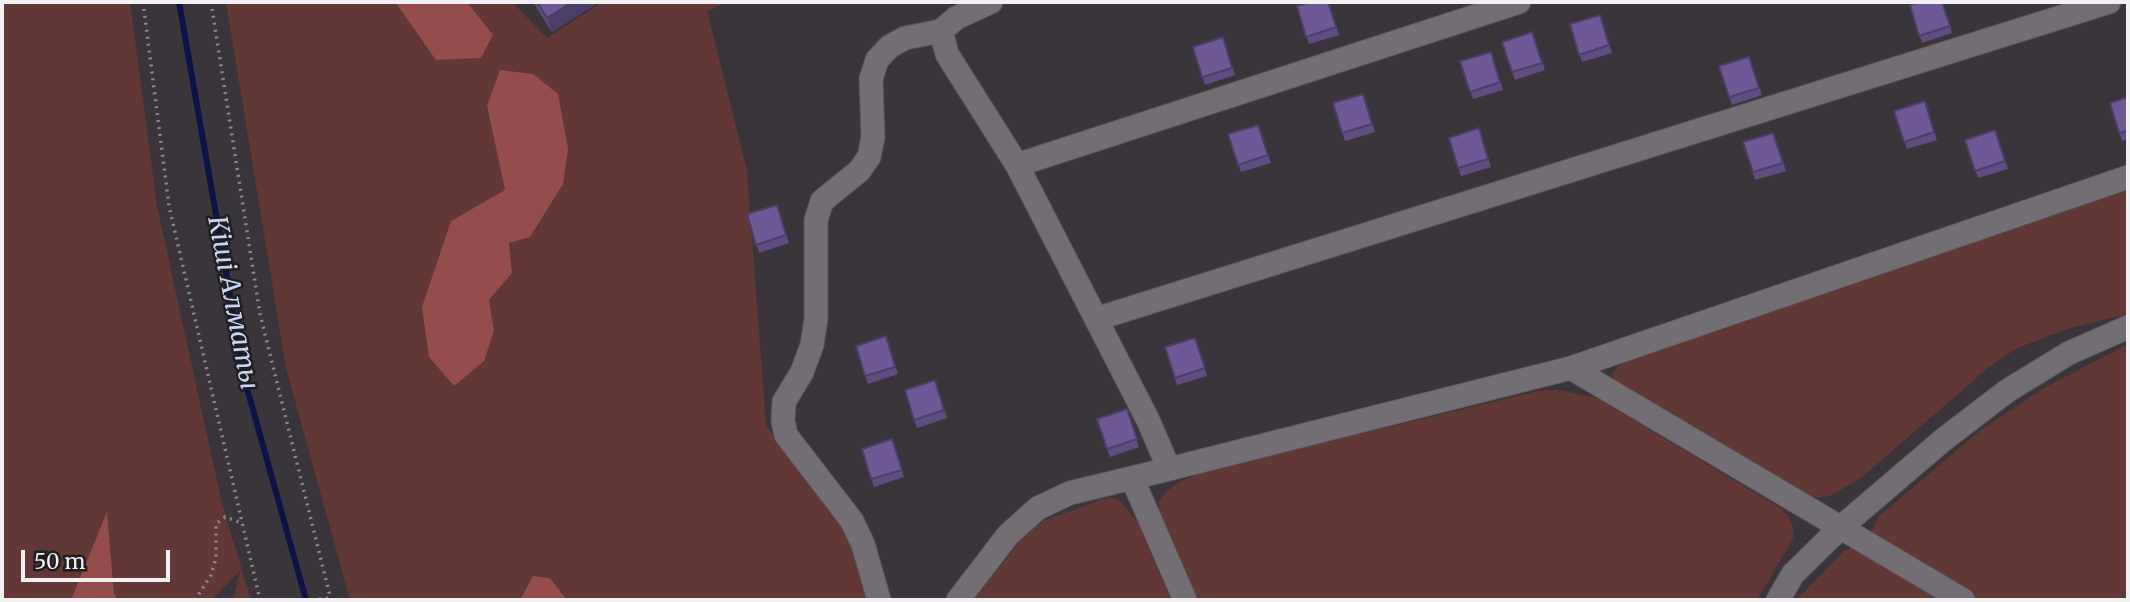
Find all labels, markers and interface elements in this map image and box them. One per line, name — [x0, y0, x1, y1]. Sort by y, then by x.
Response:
water label: Кіші Алматы — [200, 213, 264, 393]
scale bar — [24, 536, 173, 580]
text: 50 m — [34, 548, 85, 575]

